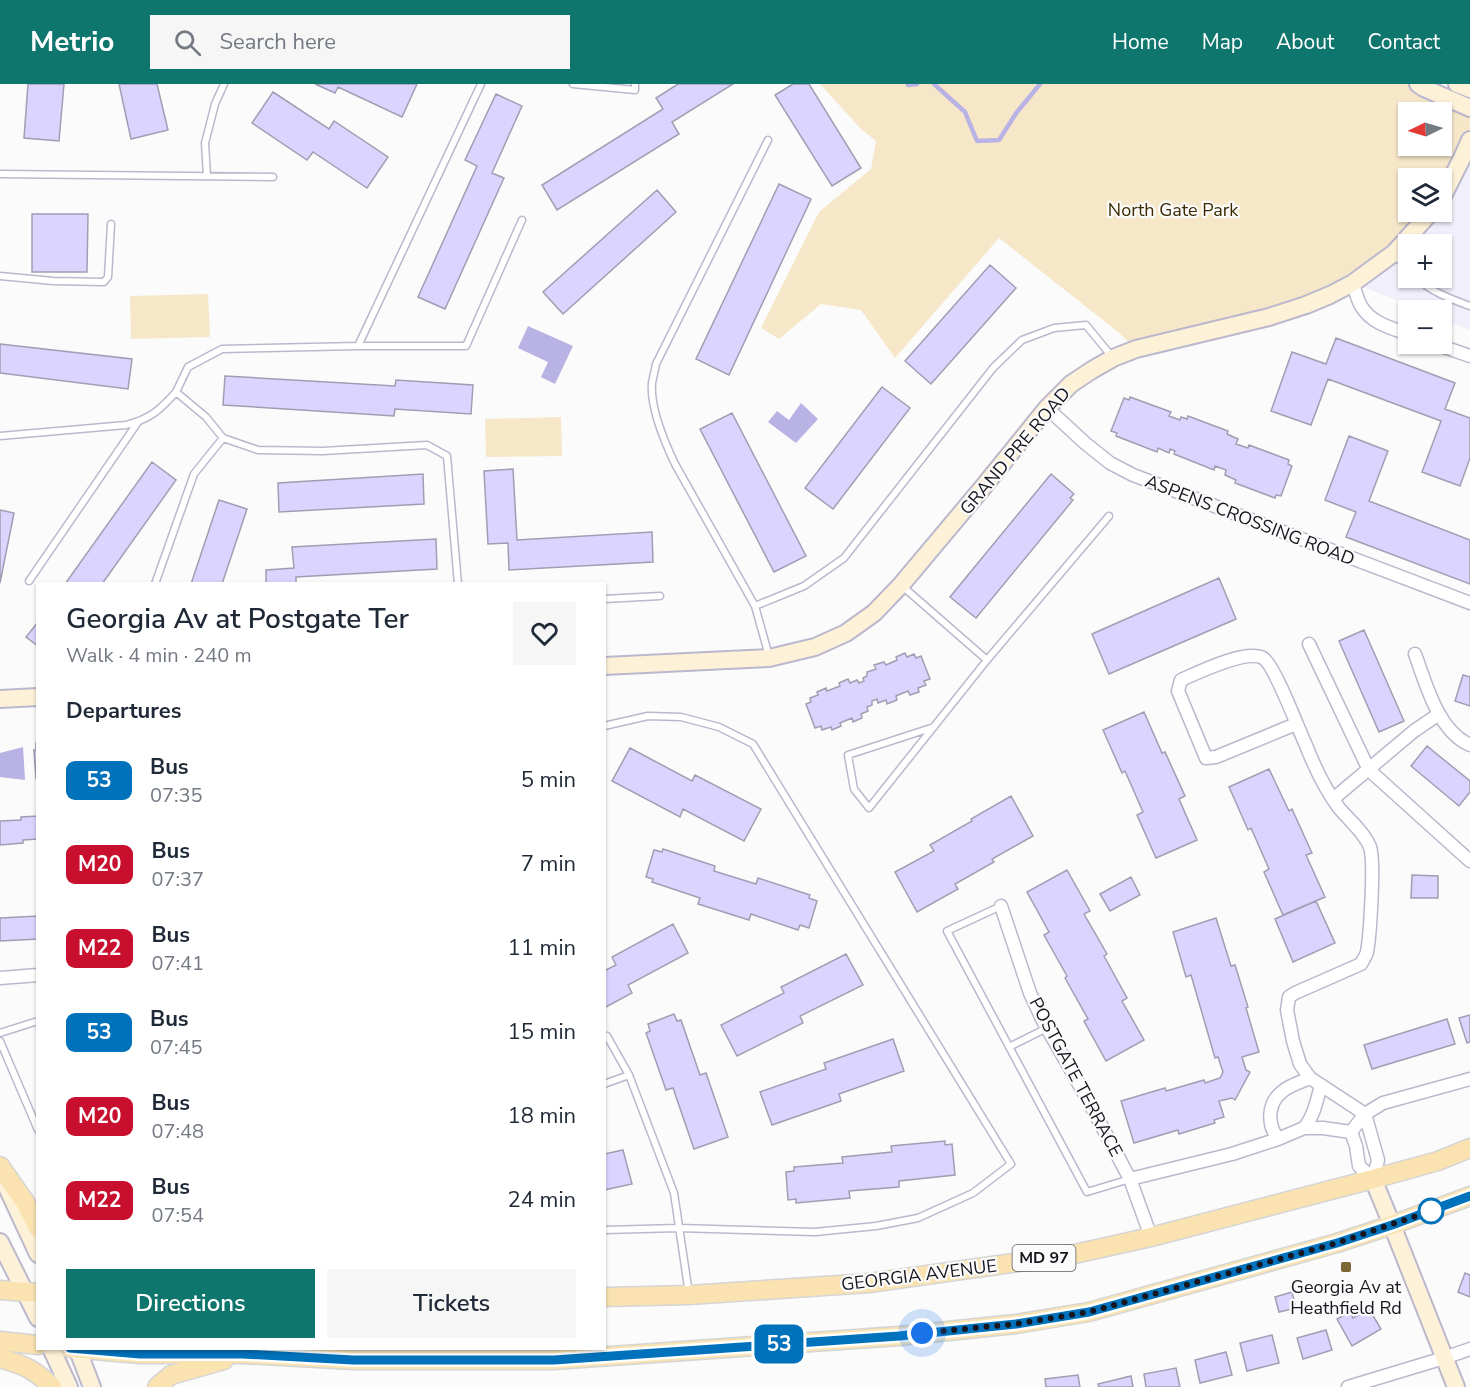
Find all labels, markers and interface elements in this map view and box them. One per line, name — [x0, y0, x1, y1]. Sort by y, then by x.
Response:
search box — [150, 15, 570, 69]
text: Metrio — [30, 23, 114, 61]
icon: search — [171, 26, 204, 59]
text: Search here — [219, 27, 336, 57]
text: Home — [1112, 28, 1169, 56]
text: Map — [1202, 28, 1243, 56]
text: About — [1276, 28, 1334, 56]
text: Contact — [1367, 28, 1440, 56]
north arrow — [1398, 102, 1452, 156]
map controls — [1398, 102, 1452, 354]
button: layers — [1398, 168, 1452, 222]
park label: North Gate Park — [1108, 198, 1239, 222]
button: + — [1398, 234, 1452, 288]
button: − — [1398, 300, 1452, 354]
street label: GRAND PRE ROAD — [954, 382, 1076, 520]
street label: ASPENS CROSSING ROAD — [1142, 469, 1358, 571]
text: Georgia Av at Postgate Ter — [66, 600, 409, 638]
button: heart — [513, 602, 576, 665]
text: Walk · 4 min · 240 m — [66, 642, 252, 669]
text: Departures — [66, 696, 181, 726]
text: Bus — [150, 752, 189, 782]
text: 5 min — [521, 765, 576, 795]
text: 53 — [86, 766, 112, 794]
text: 07:35 — [150, 782, 203, 809]
text: Bus — [151, 836, 190, 866]
text: 7 min — [521, 849, 576, 879]
text: M20 — [78, 850, 121, 878]
text: 07:37 — [151, 866, 204, 893]
text: Bus — [151, 920, 190, 950]
text: 11 min — [508, 933, 576, 963]
text: M22 — [78, 934, 121, 962]
text: 07:41 — [151, 950, 204, 977]
street label: POSTGATE TERRACE — [1024, 993, 1128, 1161]
text: Bus — [150, 1004, 189, 1034]
text: 15 min — [508, 1017, 576, 1047]
text: 53 — [86, 1018, 112, 1046]
text: 07:45 — [150, 1034, 203, 1061]
text: Bus — [151, 1088, 190, 1118]
text: 18 min — [508, 1101, 576, 1131]
text: M20 — [78, 1102, 121, 1130]
text: 07:48 — [151, 1118, 204, 1145]
text: Bus — [151, 1172, 190, 1202]
text: 24 min — [508, 1185, 576, 1215]
text: M22 — [78, 1186, 121, 1214]
unlabelled marker — [1418, 1198, 1444, 1224]
text: 07:54 — [151, 1202, 204, 1229]
road number: MD 97 — [1012, 1245, 1076, 1271]
street label: GEORGIA AVENUE — [840, 1254, 998, 1296]
marker: Georgia Av at Heathfield Rd — [1339, 1260, 1353, 1274]
button: Directions — [66, 1269, 315, 1338]
button: Tickets — [327, 1269, 576, 1338]
place label: Georgia Av at Heathfield Rd — [1290, 1275, 1402, 1320]
your location — [907, 1318, 937, 1348]
line badge: 53 — [752, 1324, 806, 1364]
text: 53 — [766, 1330, 792, 1358]

